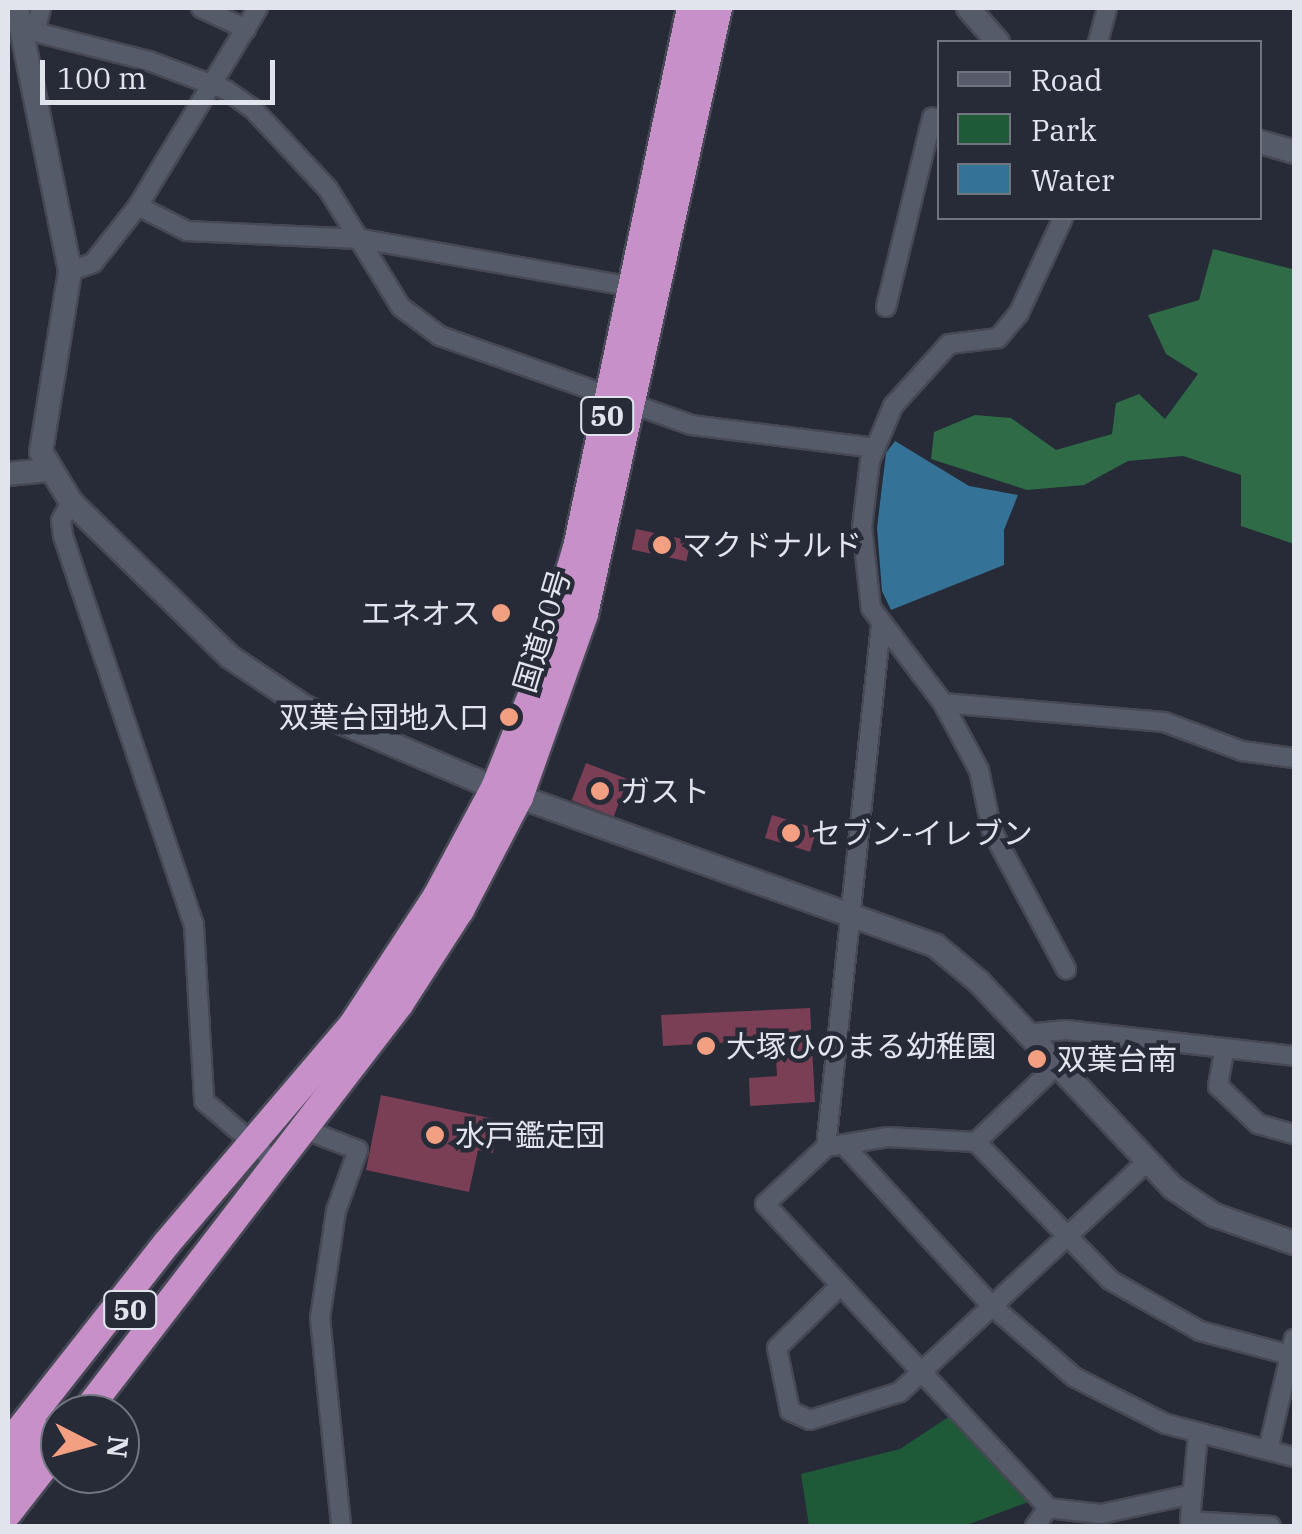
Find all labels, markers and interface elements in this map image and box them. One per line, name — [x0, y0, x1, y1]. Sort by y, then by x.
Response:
scale bar — [45, 40, 280, 102]
legend — [937, 40, 1262, 220]
text: 100 m — [57, 58, 147, 97]
text: Road — [1031, 60, 1103, 99]
text: Park — [1031, 110, 1097, 149]
text: Water — [1031, 160, 1114, 199]
road number: 50 — [580, 393, 634, 439]
place label: マクドナルド — [682, 527, 862, 563]
marker: マクドナルド — [651, 534, 673, 556]
street label: 国道50号 — [506, 565, 578, 697]
place label: エネオス — [361, 595, 481, 631]
marker: エネオス — [490, 602, 512, 624]
place label: 双葉台団地入口 — [279, 699, 489, 735]
marker: 双葉台団地入口 — [498, 706, 520, 728]
place label: ガスト — [620, 773, 710, 809]
marker: ガスト — [589, 780, 611, 802]
place label: セブン-イレブン — [811, 815, 1033, 851]
marker: セブン-イレブン — [780, 822, 802, 844]
place label: 大塚ひのまる幼稚園 — [726, 1028, 996, 1064]
marker: 大塚ひのまる幼稚園 — [695, 1035, 717, 1057]
place label: 双葉台南 — [1057, 1041, 1177, 1077]
marker: 双葉台南 — [1026, 1048, 1048, 1070]
place label: 水戸鑑定団 — [455, 1117, 605, 1153]
marker: 水戸鑑定団 — [424, 1124, 446, 1146]
road number: 50 — [102, 1287, 158, 1333]
north arrow — [40, 1394, 140, 1494]
text: N — [99, 1434, 138, 1460]

